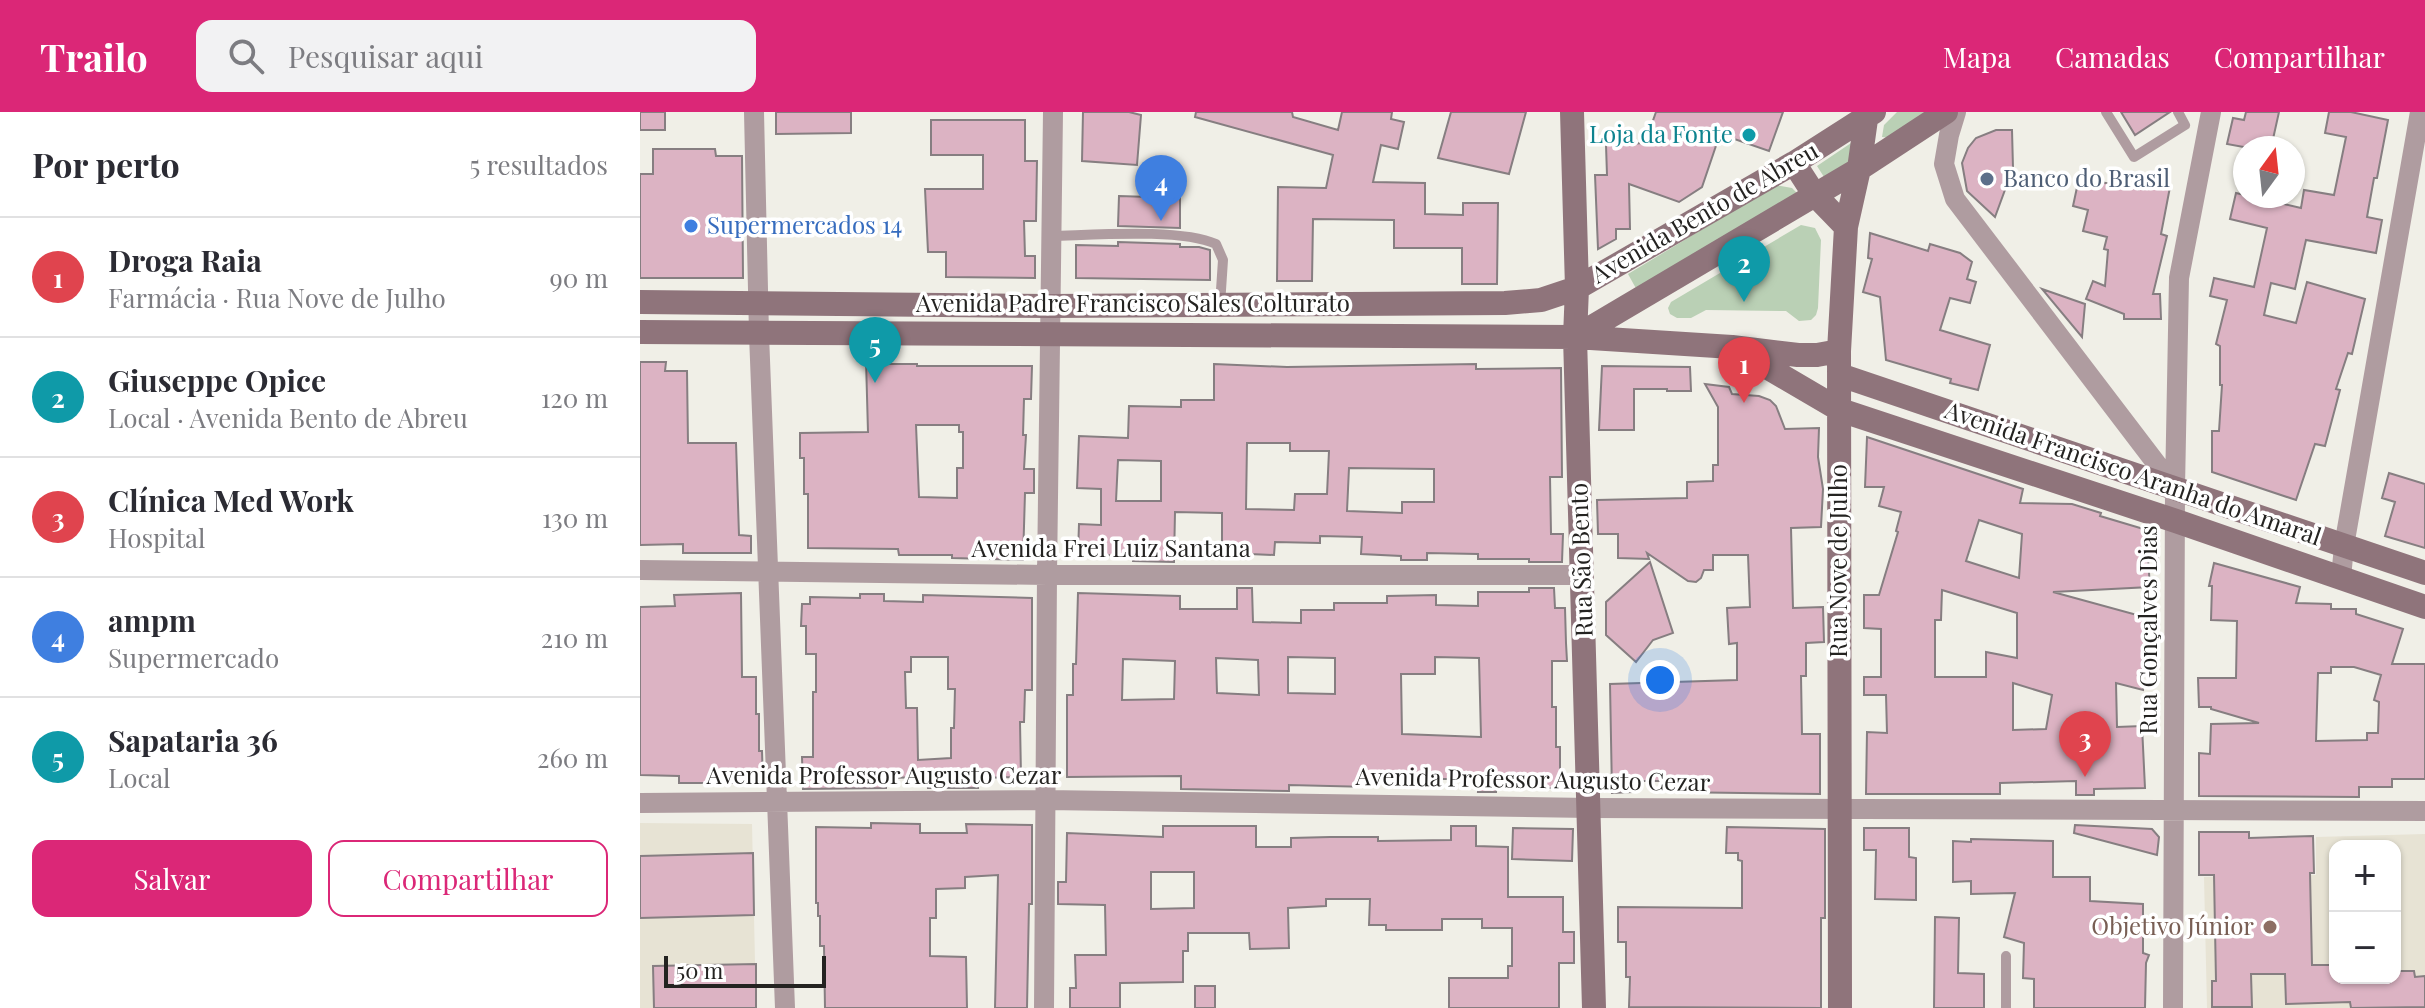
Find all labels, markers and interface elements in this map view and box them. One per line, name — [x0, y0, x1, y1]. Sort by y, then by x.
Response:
search box — [196, 20, 756, 92]
text: Trailo — [40, 31, 148, 82]
icon: search — [224, 34, 268, 78]
text: Pesquisar aqui — [288, 36, 483, 76]
text: Mapa — [1943, 38, 2011, 75]
text: Camadas — [2055, 38, 2170, 75]
text: Compartilhar — [2214, 38, 2385, 75]
place label: Loja da Fonte — [1589, 117, 1733, 149]
marker: Loja da Fonte — [1740, 126, 1758, 144]
street label: Avenida Bento de Abreu — [1584, 133, 1823, 290]
north arrow — [2233, 136, 2305, 208]
text: Por perto — [32, 141, 180, 187]
text: 5 resultados — [470, 147, 608, 182]
pin: 4 — [1135, 155, 1187, 221]
place label: Banco do Brasil — [2003, 161, 2170, 193]
marker: Banco do Brasil — [1978, 170, 1996, 188]
place label: Supermercados 14 — [707, 208, 902, 240]
marker: Supermercados 14 — [682, 217, 700, 235]
pin: 2 — [1718, 236, 1770, 302]
text: Droga Raia — [108, 240, 262, 280]
text: 1 — [53, 260, 63, 295]
text: 90 m — [550, 260, 608, 295]
text: Farmácia · Rua Nove de Julho — [108, 280, 446, 315]
street label: Avenida Padre Francisco Sales Colturato — [915, 286, 1350, 318]
pin: 5 — [849, 317, 901, 383]
pin: 1 — [1718, 337, 1770, 403]
text: Giuseppe Opice — [108, 360, 326, 400]
text: 2 — [51, 380, 65, 415]
text: 120 m — [541, 380, 608, 415]
street label: Avenida Francisco Aranha do Amaral — [1940, 392, 2326, 552]
text: Local · Avenida Bento de Abreu — [108, 400, 468, 435]
street label: Rua Nove de Julho — [1821, 464, 1853, 658]
text: Clínica Med Work — [108, 480, 354, 520]
street label: Rua São Bento — [1561, 482, 1599, 638]
text: 3 — [52, 500, 64, 535]
text: 130 m — [542, 500, 608, 535]
text: Hospital — [108, 520, 205, 555]
street label: Rua Gonçalves Dias — [2131, 525, 2163, 735]
street label: Avenida Frei Luiz Santana — [970, 531, 1251, 563]
text: ampm — [108, 600, 196, 640]
text: 4 — [51, 620, 65, 655]
text: 210 m — [541, 620, 608, 655]
text: Supermercado — [108, 640, 279, 675]
your location — [1640, 660, 1680, 700]
pin: 3 — [2059, 711, 2111, 777]
text: Sapataria 36 — [108, 720, 278, 760]
text: 5 — [52, 740, 64, 775]
text: 260 m — [537, 740, 608, 775]
street label: Avenida Professor Augusto Cezar — [706, 758, 1062, 790]
street label: Avenida Professor Augusto Cezar — [1354, 759, 1711, 797]
text: Local — [108, 760, 171, 795]
button: Salvar — [32, 840, 312, 917]
button: Compartilhar — [328, 840, 608, 917]
map controls — [2329, 840, 2401, 984]
button: + — [2329, 840, 2401, 912]
place label: Objetivo Júnior — [2091, 909, 2254, 941]
button: − — [2329, 912, 2401, 984]
marker: Objetivo Júnior — [2261, 918, 2279, 936]
scale bar — [664, 952, 826, 988]
text: 50 m — [676, 955, 723, 985]

